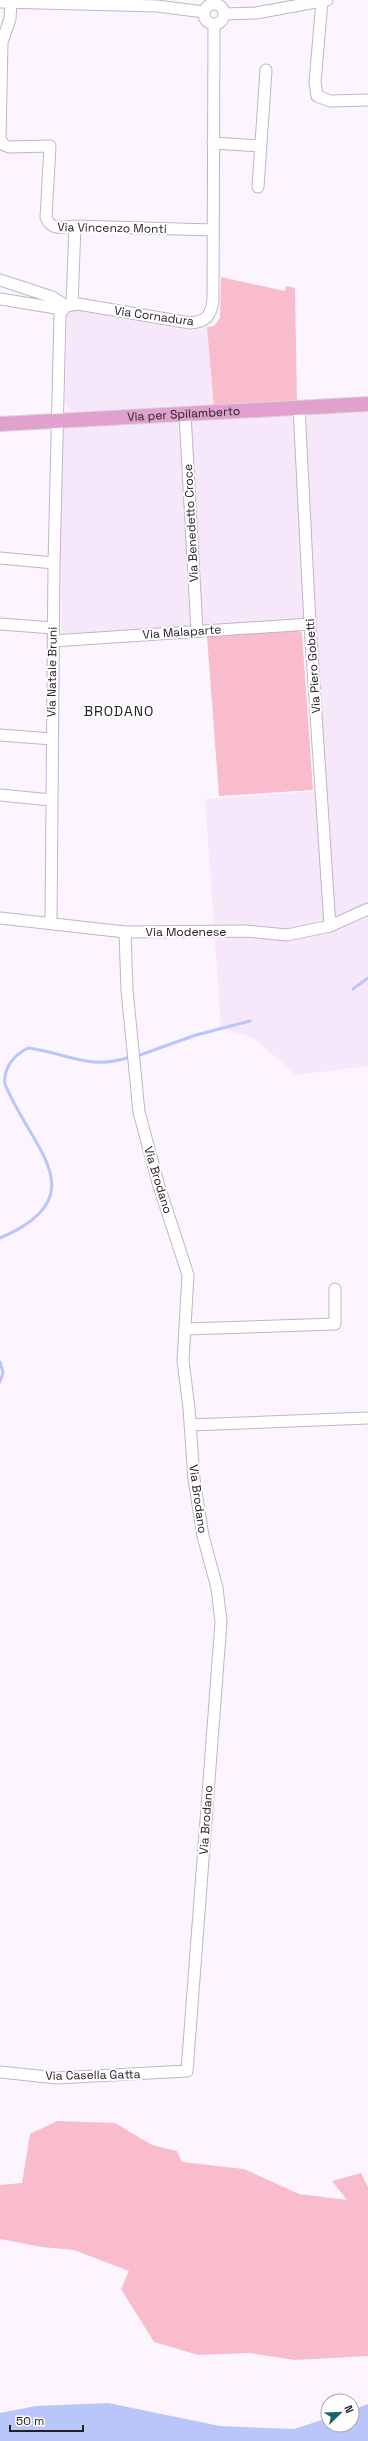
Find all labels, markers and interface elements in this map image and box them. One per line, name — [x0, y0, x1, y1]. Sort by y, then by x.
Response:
street label: Via Vincenzo Monti — [57, 219, 167, 237]
street label: Via Cornadura — [113, 302, 195, 330]
street label: Via per Spilamberto — [127, 403, 241, 425]
street label: Via Benedetto Croce — [180, 464, 202, 582]
street label: Via Piero Gobetti — [302, 618, 324, 714]
street label: Via Malaparte — [142, 621, 222, 643]
street label: Via Natale Bruni — [43, 627, 61, 717]
district label: BRODANO — [84, 702, 154, 720]
street label: Via Modenese — [146, 924, 226, 940]
street label: Via Brodano — [140, 1144, 176, 1216]
street label: Via Brodano — [185, 1464, 211, 1534]
street label: Via Brodano — [196, 1785, 216, 1855]
street label: Via Casella Gatta — [45, 2066, 141, 2084]
north arrow — [320, 2393, 360, 2433]
text: N — [341, 2403, 357, 2415]
scale bar — [10, 2407, 83, 2433]
text: 50 m — [16, 2413, 44, 2429]

